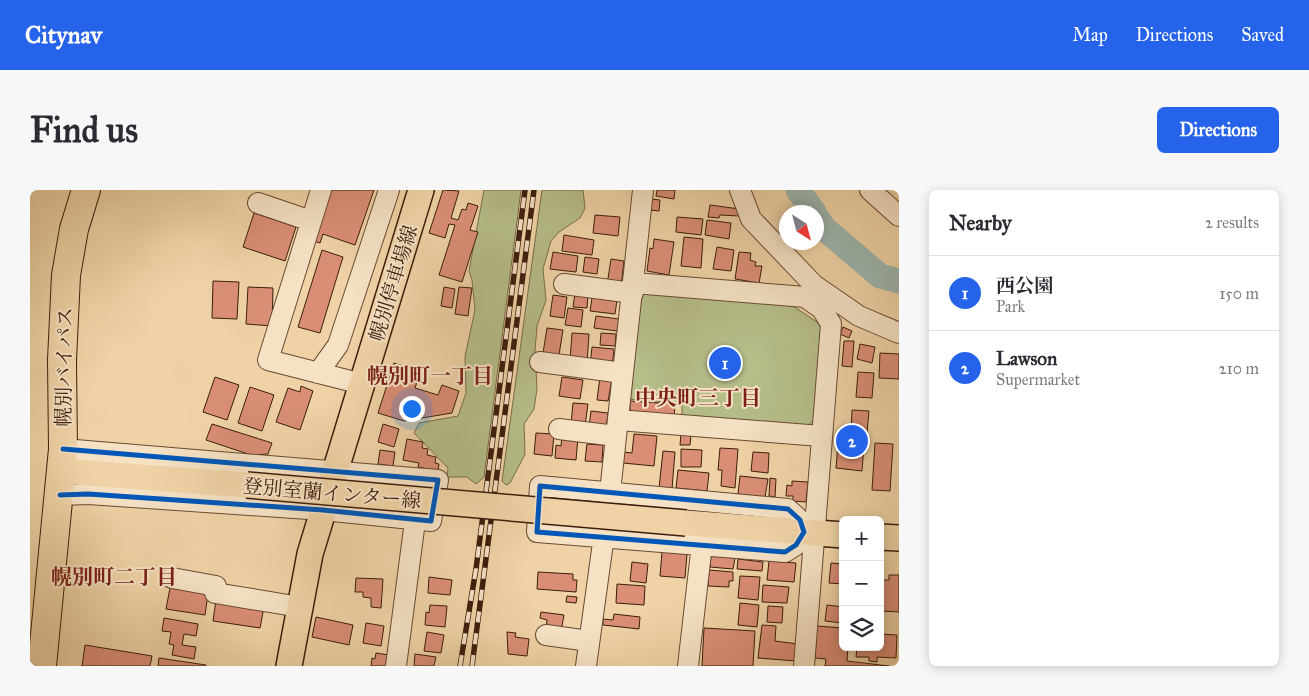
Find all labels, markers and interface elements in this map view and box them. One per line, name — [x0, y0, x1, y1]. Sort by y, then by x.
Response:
text: Citynav — [25, 20, 102, 50]
text: Map — [1072, 24, 1108, 46]
text: Directions — [1136, 24, 1213, 46]
text: Saved — [1241, 24, 1284, 46]
button: Directions — [1157, 107, 1279, 153]
text: Find us — [30, 109, 138, 152]
north arrow — [779, 205, 824, 250]
text: Nearby — [949, 210, 1012, 236]
text: 2 results — [1205, 213, 1259, 232]
street label: 幌別停車場線 — [364, 222, 422, 344]
text: 西公園 — [996, 274, 1053, 297]
text: 1 — [962, 284, 968, 303]
text: 150 m — [1219, 284, 1259, 303]
text: Park — [996, 297, 1025, 316]
street label: 幌別バイパス — [51, 307, 77, 427]
pin: 1 — [709, 344, 741, 382]
text: Lawson — [996, 347, 1057, 370]
text: 2 — [961, 359, 969, 378]
text: 210 m — [1219, 359, 1259, 378]
district label: 幌別町一丁目 — [367, 363, 493, 389]
text: Supermarket — [996, 370, 1080, 389]
district label: 中央町三丁目 — [635, 385, 761, 411]
your location — [399, 396, 425, 422]
pin: 2 — [836, 422, 868, 460]
street label: 登別室蘭インター線 — [242, 473, 422, 513]
map controls — [839, 516, 884, 651]
button: + — [839, 516, 884, 561]
button: − — [839, 561, 884, 606]
district label: 幌別町二丁目 — [51, 564, 177, 590]
button: layers — [839, 606, 884, 651]

